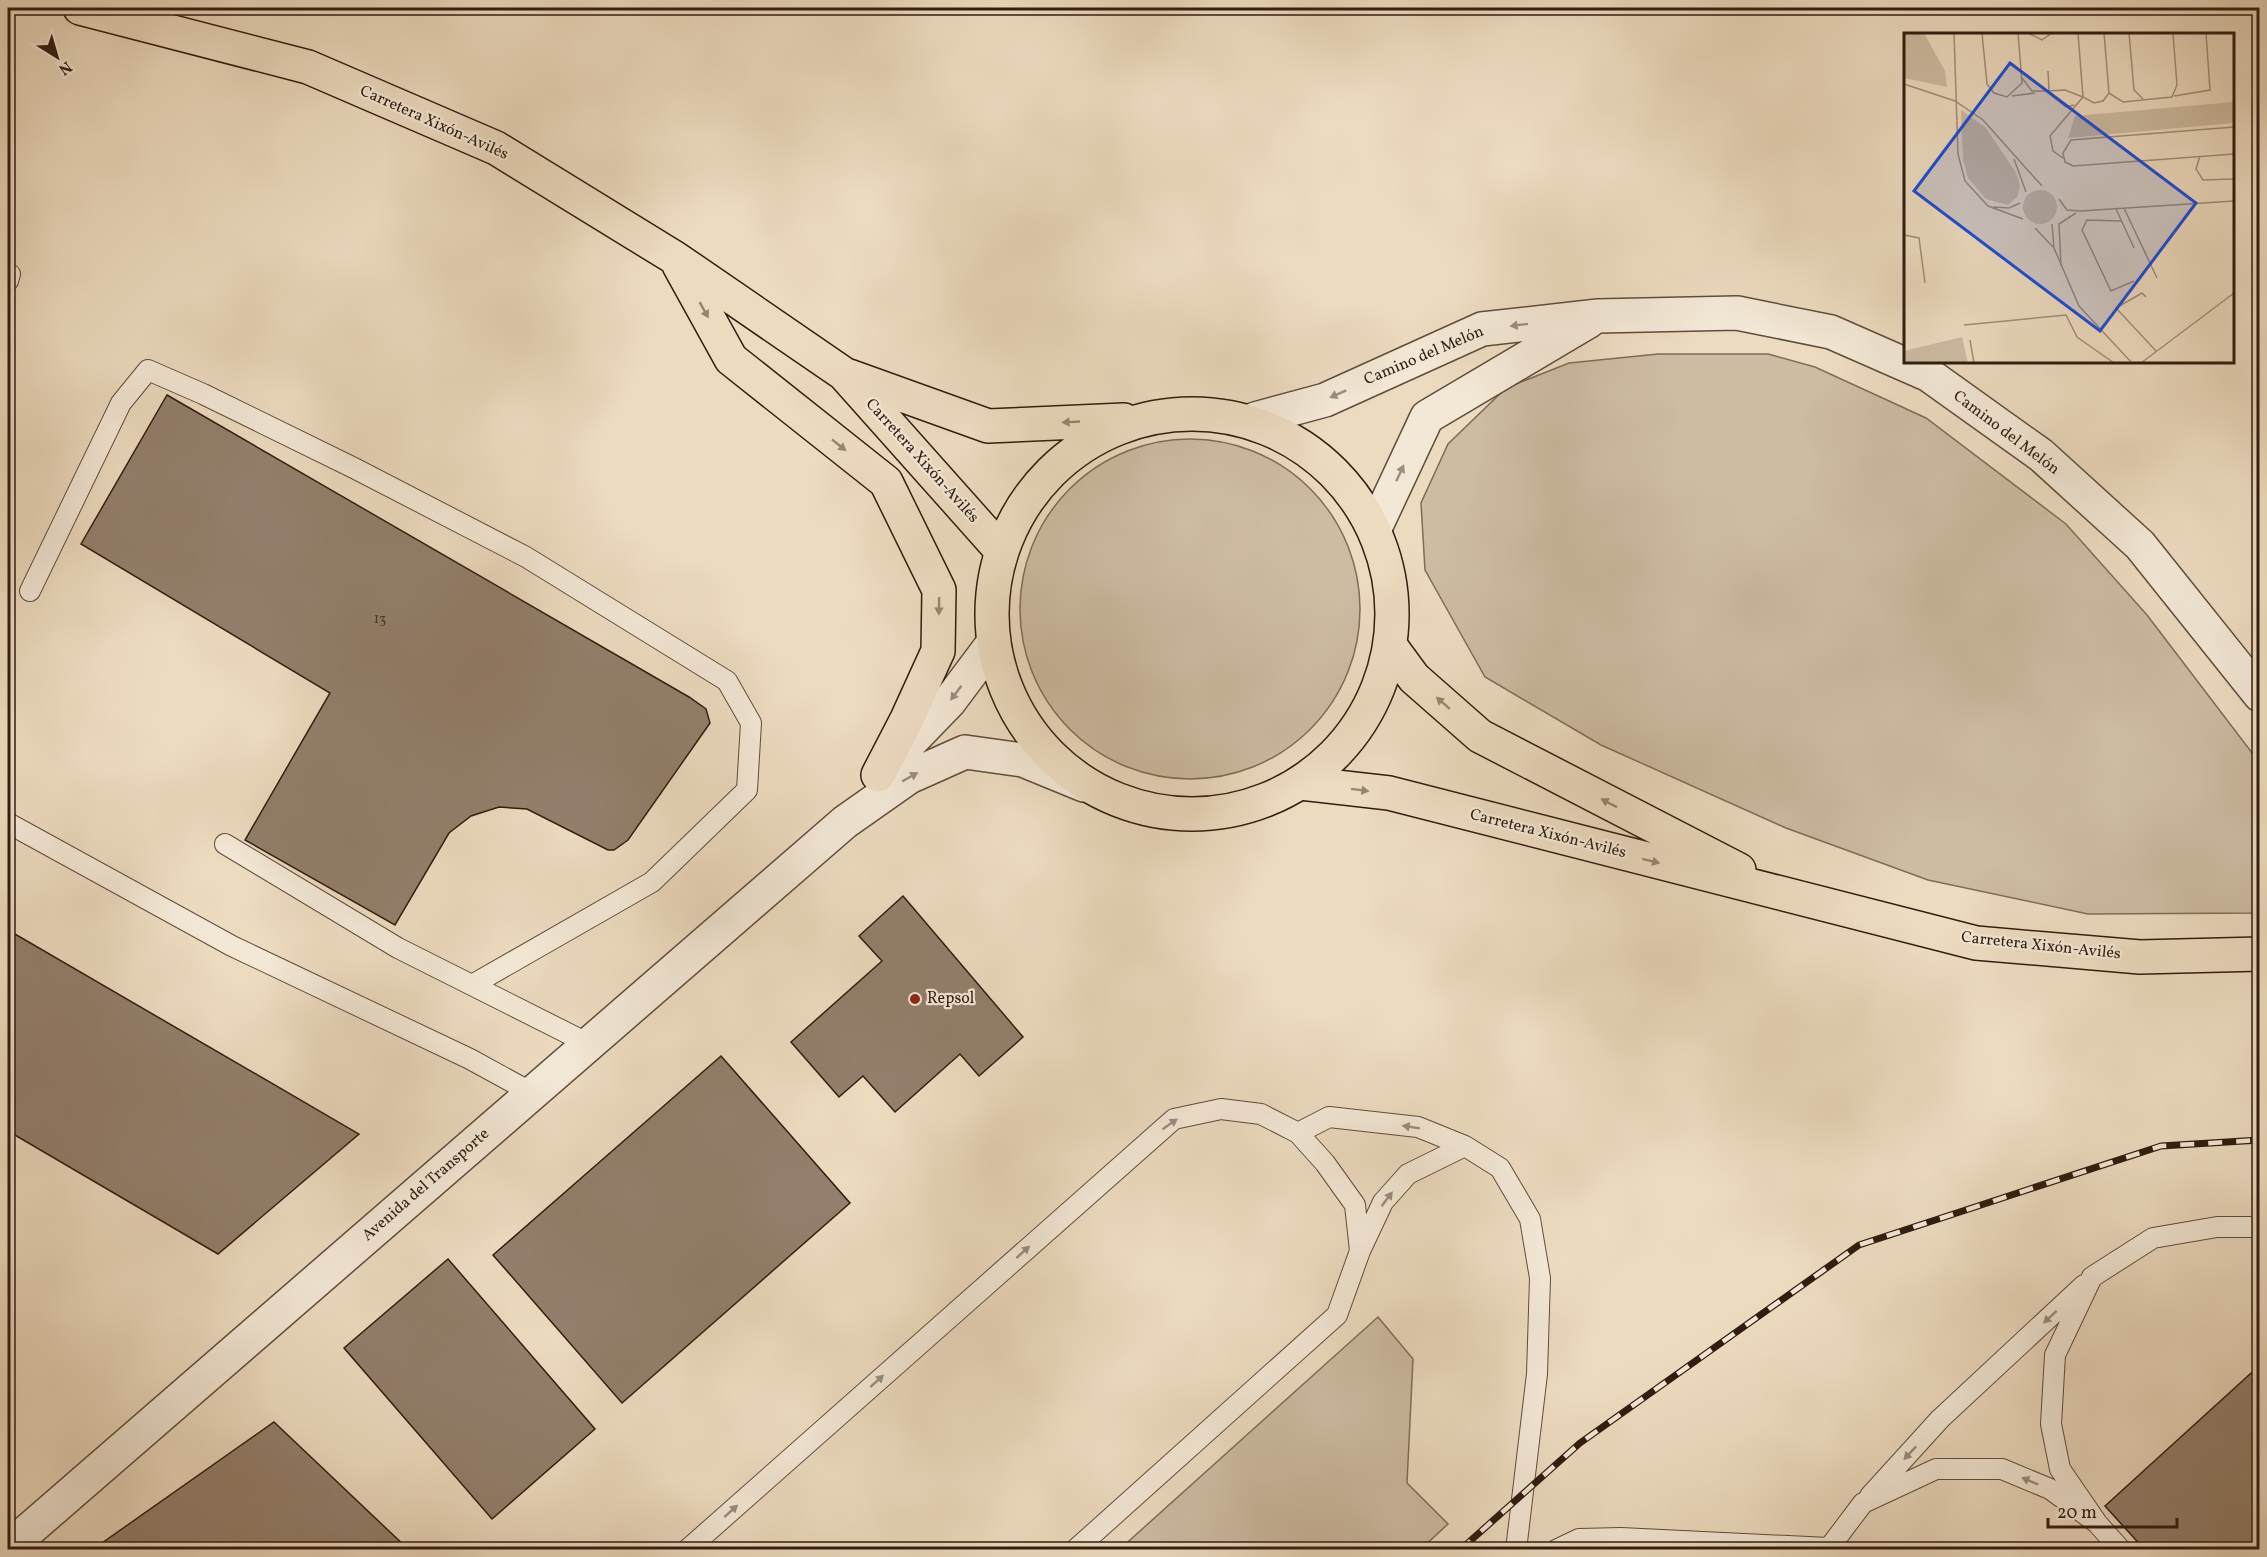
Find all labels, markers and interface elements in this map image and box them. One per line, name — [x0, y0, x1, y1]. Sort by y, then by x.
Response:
north arrow — [27, 27, 87, 87]
inset map — [1904, 33, 2234, 363]
text: N — [53, 55, 76, 80]
street label: Carretera Xixón-Avilés — [356, 80, 512, 166]
one-way arrow — [699, 301, 709, 318]
one-way arrow — [1509, 320, 1528, 329]
street label: Camino del Melón — [1361, 321, 1487, 391]
street label: Camino del Melón — [1948, 386, 2064, 480]
one-way arrow — [1330, 389, 1347, 398]
street label: Carretera Xixón-Avilés — [860, 394, 984, 528]
one-way arrow — [1061, 418, 1080, 427]
one-way arrow — [832, 439, 847, 451]
one-way arrow — [1396, 465, 1405, 482]
one-way arrow — [934, 596, 944, 615]
house number: 13 — [374, 610, 386, 629]
one-way arrow — [950, 685, 962, 700]
one-way arrow — [1436, 697, 1451, 710]
one-way arrow — [902, 772, 919, 782]
one-way arrow — [1350, 785, 1369, 794]
one-way arrow — [1600, 798, 1617, 808]
street label: Carretera Xixón-Avilés — [1468, 804, 1629, 864]
one-way arrow — [1642, 856, 1660, 866]
street label: Carretera Xixón-Avilés — [1960, 927, 2122, 965]
place label: Repsol — [927, 988, 975, 1010]
marker: Repsol — [908, 992, 922, 1006]
one-way arrow — [1162, 1118, 1178, 1130]
one-way arrow — [1401, 1122, 1420, 1131]
street label: Avenida del Transporte — [358, 1124, 494, 1246]
one-way arrow — [1381, 1191, 1393, 1207]
one-way arrow — [1015, 1246, 1030, 1259]
one-way arrow — [2042, 1310, 2057, 1324]
one-way arrow — [869, 1375, 884, 1388]
one-way arrow — [1903, 1445, 1917, 1459]
one-way arrow — [2021, 1476, 2039, 1485]
scale bar — [2048, 1491, 2177, 1529]
text: 20 m — [2057, 1501, 2097, 1526]
one-way arrow — [723, 1505, 738, 1518]

